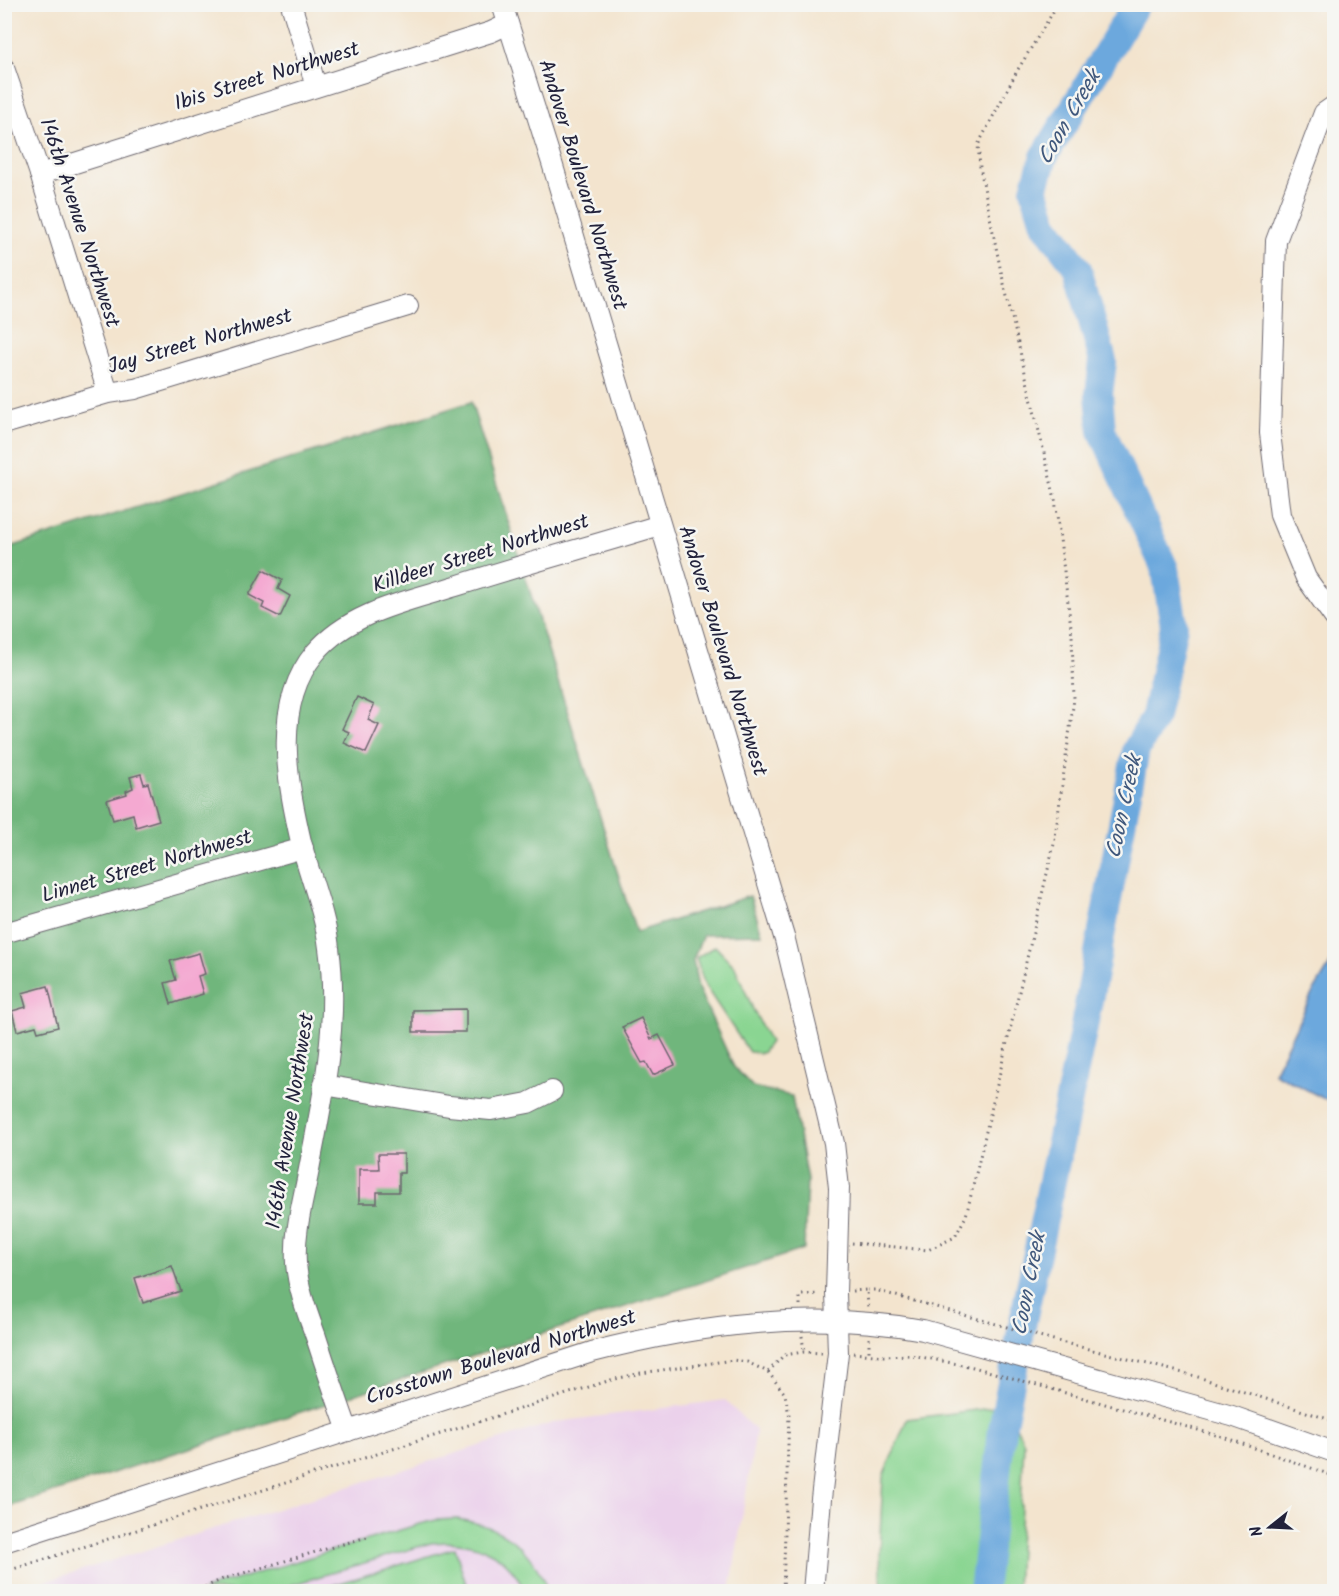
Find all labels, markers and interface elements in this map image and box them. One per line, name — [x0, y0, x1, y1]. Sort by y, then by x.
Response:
street label: Ibis Street Northwest — [170, 33, 365, 121]
street label: Andover Boulevard Northwest — [528, 56, 636, 315]
water label: Coon Creek — [1029, 61, 1113, 172]
street label: 146th Avenue Northwest — [30, 114, 129, 333]
street label: Jay Street Northwest — [104, 300, 297, 384]
street label: Killdeer Street Northwest — [369, 505, 594, 603]
street label: Andover Boulevard Northwest — [668, 522, 776, 781]
water label: Coon Creek — [1097, 749, 1154, 862]
street label: Linnet Street Northwest — [38, 821, 257, 913]
street label: 146th Avenue Northwest — [258, 1010, 325, 1232]
water label: Coon Creek — [1003, 1226, 1058, 1339]
street label: Crosstown Boulevard Northwest — [362, 1301, 641, 1415]
north arrow — [1240, 1497, 1300, 1557]
text: N — [1244, 1523, 1271, 1540]

